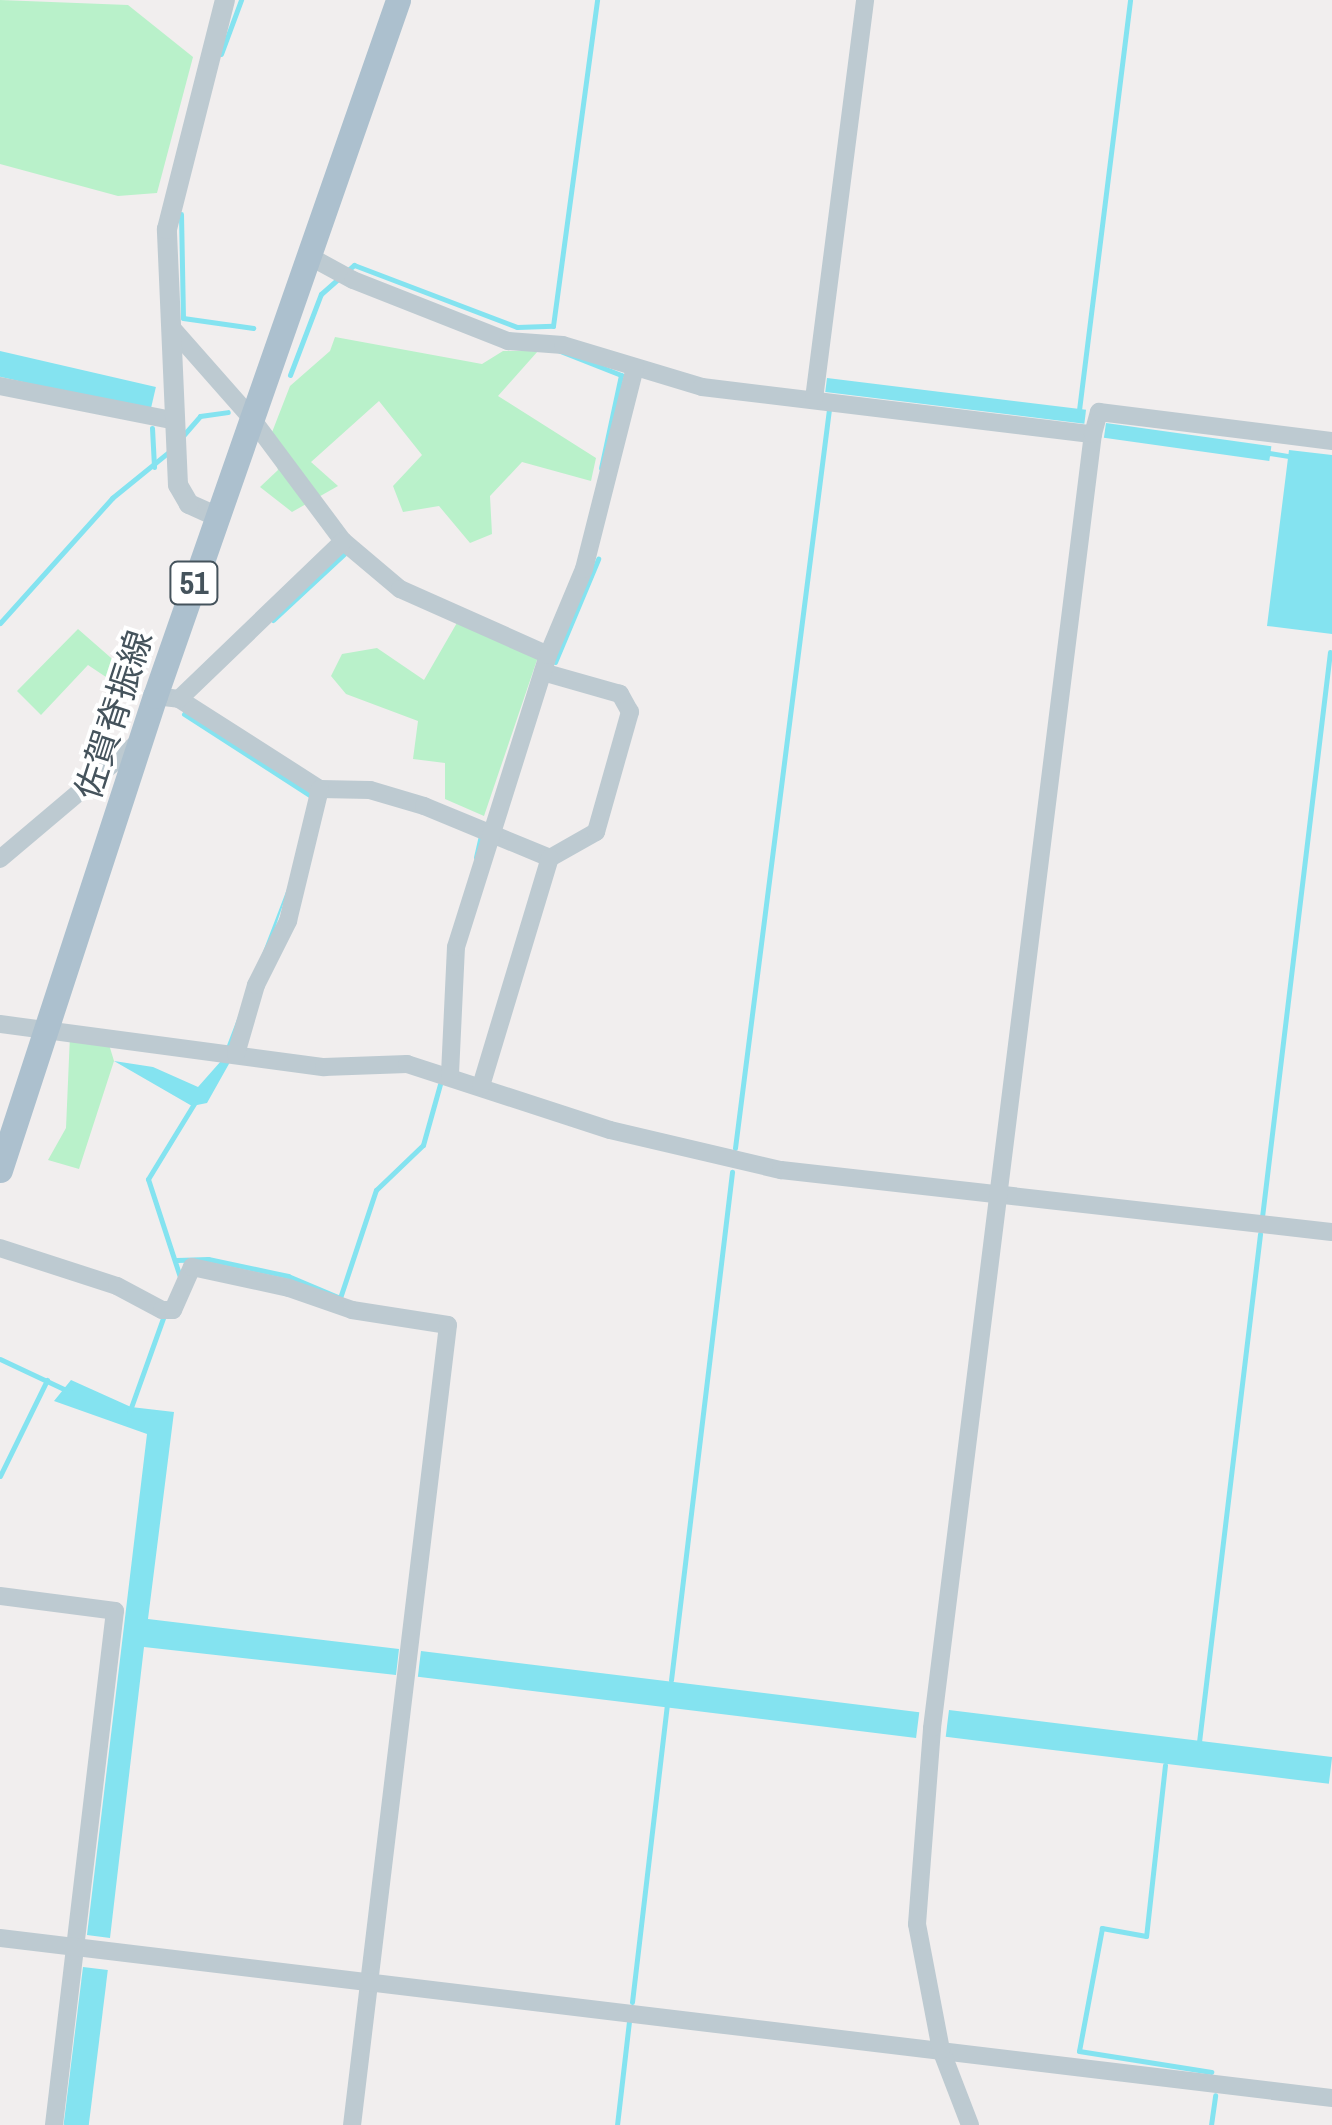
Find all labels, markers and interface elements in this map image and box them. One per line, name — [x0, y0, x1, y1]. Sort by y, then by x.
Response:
road number: 51 — [169, 556, 219, 610]
street label: 佐賀脊振線 — [67, 625, 161, 805]

